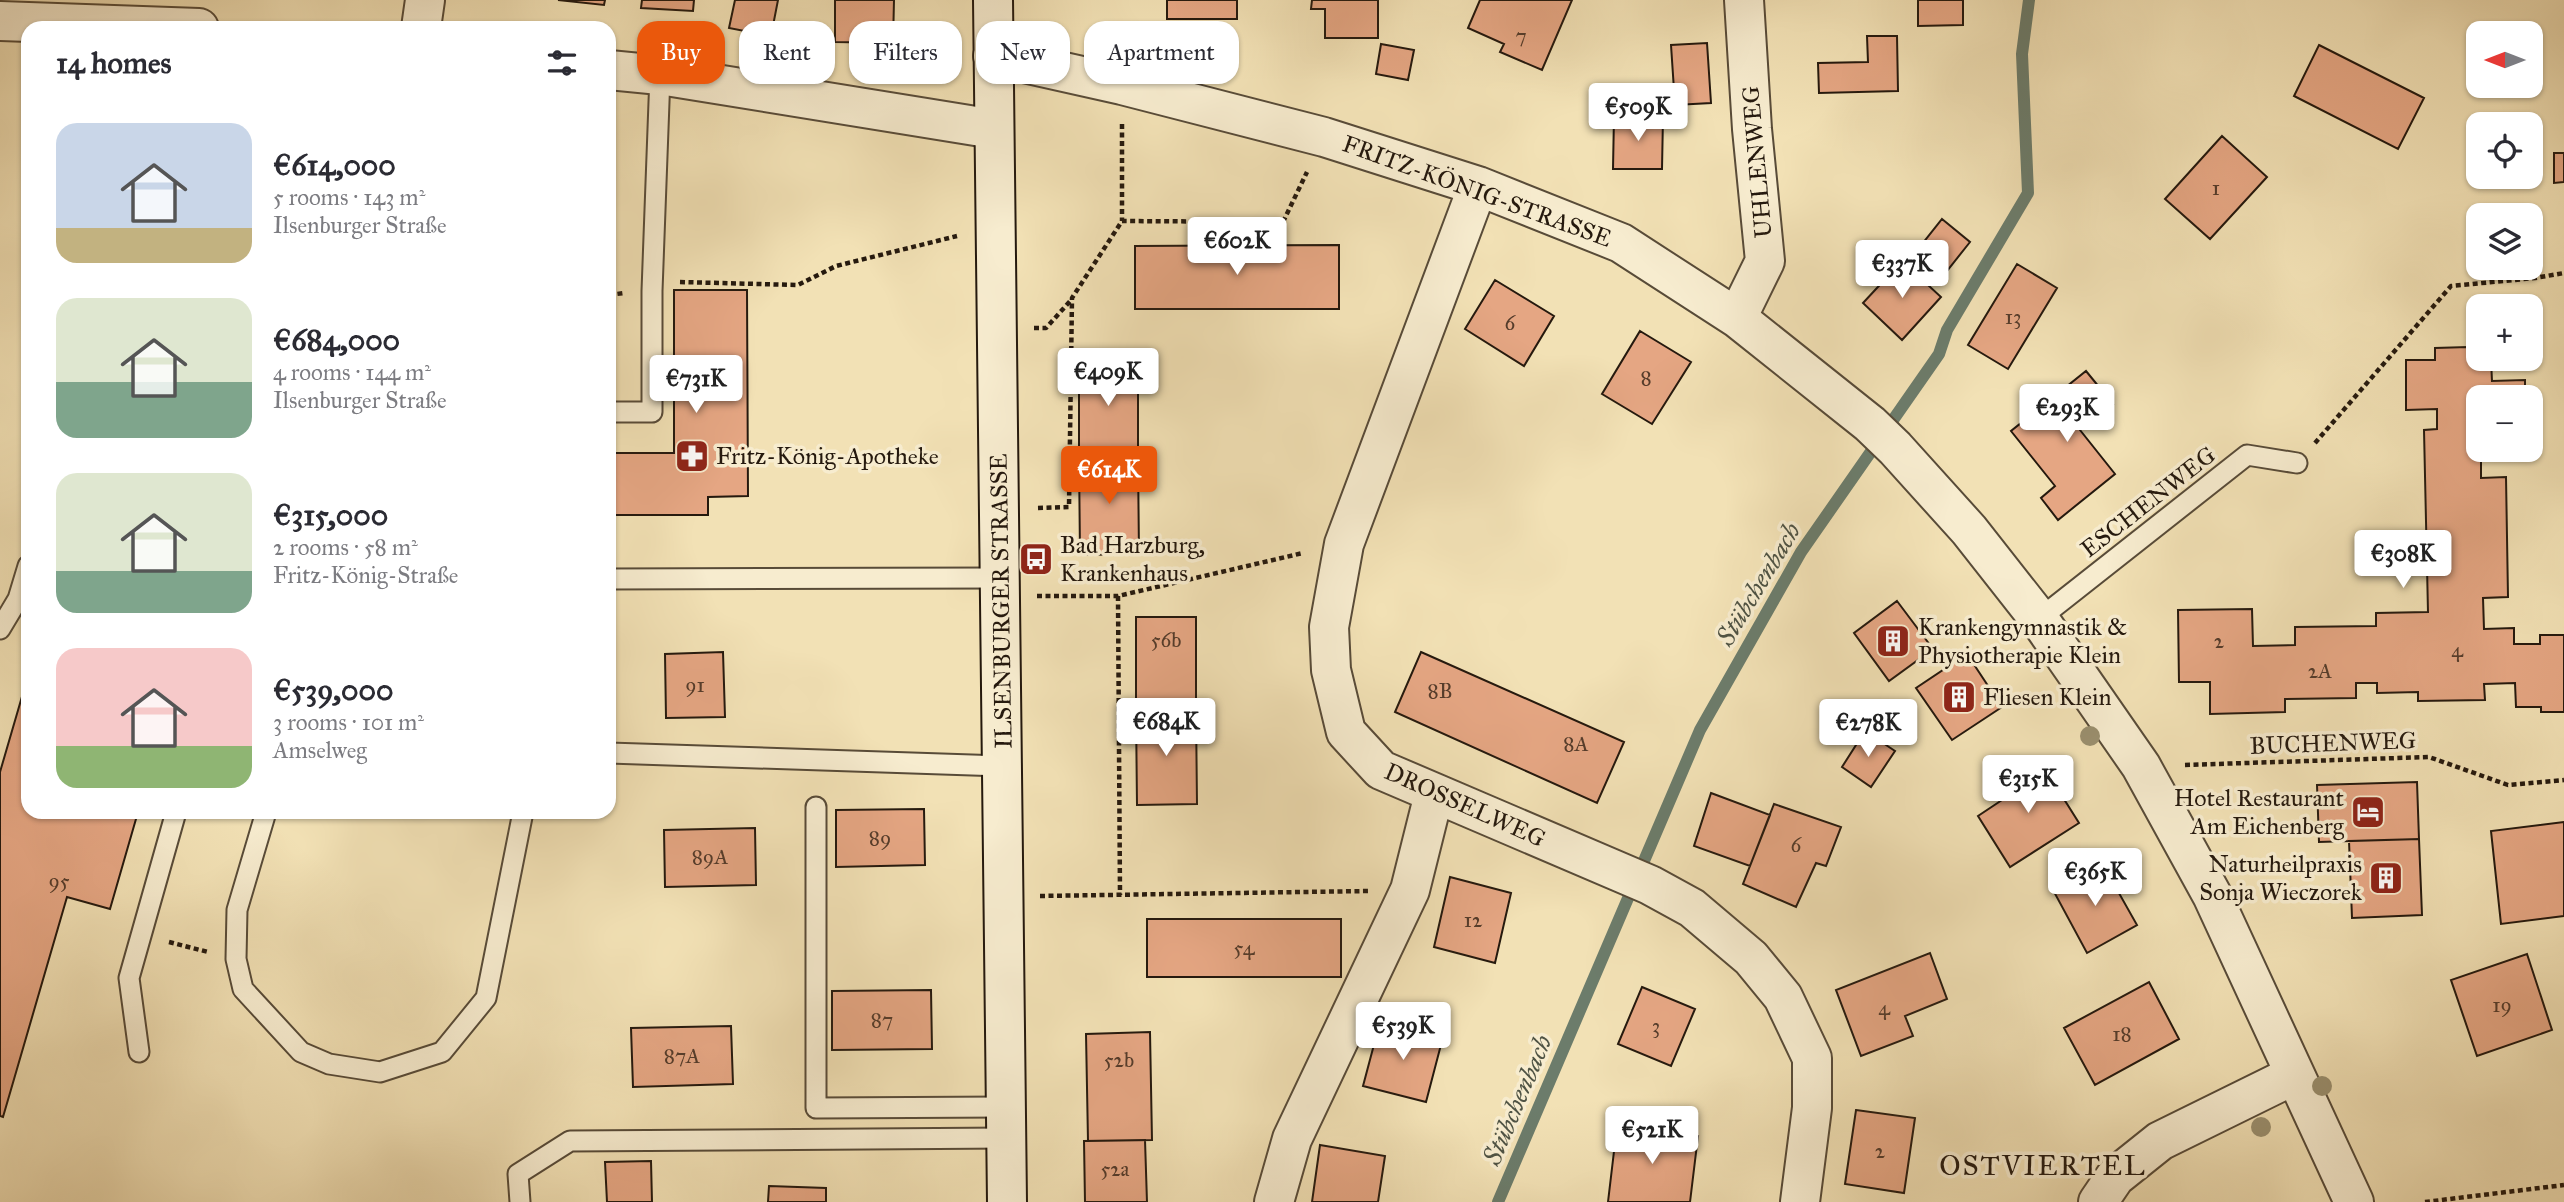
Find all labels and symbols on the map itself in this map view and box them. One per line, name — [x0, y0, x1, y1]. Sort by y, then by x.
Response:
north arrow — [2466, 21, 2543, 98]
house number: 7 — [1515, 23, 1527, 49]
pin: €509K — [1589, 83, 1687, 143]
street label: UHLENWEG — [1735, 85, 1779, 239]
street label: FRITZ-KÖNIG-STRASSE — [1338, 128, 1616, 254]
house number: 1 — [2212, 175, 2220, 201]
pin: €602K — [1188, 218, 1286, 277]
pin: €337K — [1853, 240, 1951, 300]
house number: 13 — [2005, 304, 2021, 330]
house number: 6 — [1505, 310, 1517, 336]
pin: €409K — [1059, 348, 1157, 408]
pin: €731K — [647, 356, 745, 415]
house number: 8 — [1640, 365, 1652, 391]
pin: €293K — [2018, 384, 2116, 444]
pharmacy icon: Fritz-König-Apotheke — [673, 437, 711, 475]
street label: ESCHENWEG — [2074, 440, 2222, 564]
place label: Fritz-König-Apotheke — [716, 441, 939, 471]
pin: €614K — [1060, 447, 1158, 506]
street label: ILSENBURGER STRASSE — [983, 453, 1019, 749]
water label: Stübchenbach — [1708, 516, 1807, 652]
place label: Bad Harzburg, Krankenhaus — [1060, 530, 1205, 588]
pin: €308K — [2354, 530, 2452, 590]
bus stop icon: Bad Harzburg, Krankenhaus — [1017, 540, 1055, 578]
place label: Krankengymnastik & Physiotherapie Klein — [1918, 612, 2127, 670]
building icon: Krankengymnastik & Physiotherapie Klein — [1874, 622, 1912, 660]
house number: 56b — [1151, 627, 1181, 653]
house number: 2 — [2214, 628, 2225, 654]
house number: 4 — [2451, 637, 2464, 663]
house number: 2A — [2308, 658, 2332, 684]
house number: 91 — [685, 672, 705, 698]
house number: 8B — [1427, 678, 1453, 704]
building icon: Fliesen Klein — [1940, 678, 1978, 716]
place label: Fliesen Klein — [1983, 682, 2112, 712]
pin: €684K — [1117, 698, 1215, 758]
pin: €278K — [1819, 700, 1917, 759]
street label: BUCHENWEG — [2249, 725, 2417, 761]
house number: 8A — [1563, 731, 1589, 757]
street label: DROSSELWEG — [1380, 756, 1550, 854]
pin: €315K — [1979, 756, 2077, 815]
place label: Hotel Restaurant Am Eichenberg — [2174, 783, 2345, 841]
hotel icon: Hotel Restaurant Am Eichenberg — [2349, 793, 2387, 831]
house number: 89 — [869, 825, 891, 851]
house number: 6 — [1791, 832, 1803, 858]
house number: 89A — [692, 844, 728, 870]
pin: €365K — [2046, 848, 2144, 908]
place label: Naturheilpraxis Sonja Wieczorek — [2199, 849, 2363, 907]
building icon: Naturheilpraxis Sonja Wieczorek — [2367, 859, 2405, 897]
house number: 95 — [48, 868, 70, 894]
house number: 12 — [1464, 907, 1483, 933]
house number: 54 — [1234, 935, 1256, 961]
house number: 19 — [2492, 992, 2512, 1018]
house number: 4 — [1878, 995, 1891, 1021]
pin: €539K — [1354, 1002, 1452, 1062]
house number: 87 — [871, 1007, 893, 1033]
house number: 3 — [1652, 1013, 1660, 1039]
house number: 18 — [2112, 1021, 2132, 1047]
water label: Stübchenbach — [1475, 1030, 1559, 1171]
house number: 87A — [664, 1043, 700, 1069]
house number: 52b — [1104, 1047, 1134, 1073]
pin: €521K — [1603, 1106, 1701, 1166]
house number: 2 — [1875, 1138, 1886, 1164]
district label: OSTVIERTEL — [1939, 1148, 2147, 1183]
house number: 52a — [1101, 1156, 1130, 1182]

